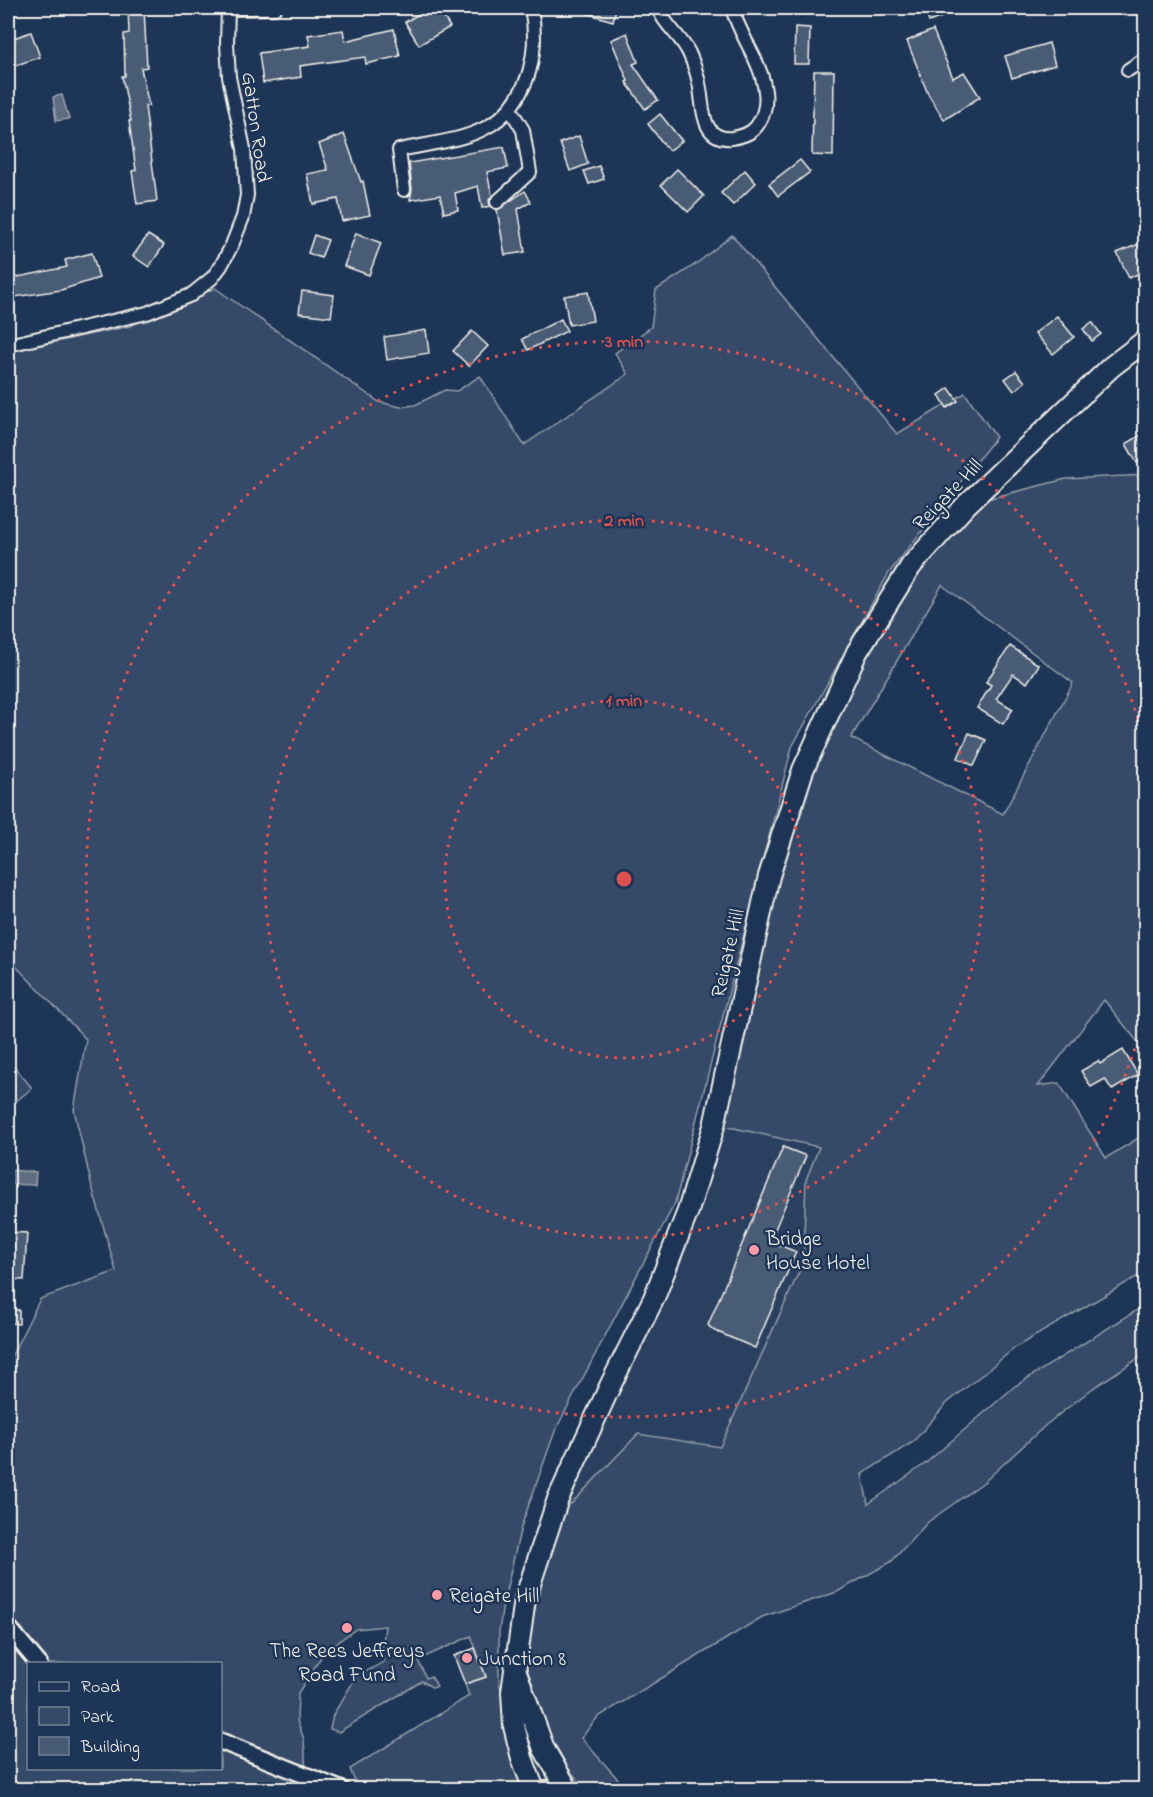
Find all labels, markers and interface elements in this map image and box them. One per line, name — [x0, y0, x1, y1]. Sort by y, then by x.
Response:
street label: Gatton Road — [232, 70, 278, 184]
text: 3 min — [604, 330, 643, 356]
street label: Reigate Hill — [906, 452, 992, 540]
text: 2 min — [603, 509, 644, 535]
text: 1 min — [606, 689, 642, 715]
centre of rings — [614, 869, 634, 889]
street label: Reigate Hill — [704, 906, 756, 1001]
place label: Bridge House Hotel — [765, 1225, 870, 1279]
marker: Bridge House Hotel — [747, 1243, 761, 1257]
place label: Reigate Hill — [449, 1582, 539, 1614]
marker: Reigate Hill — [430, 1588, 444, 1602]
marker: The Rees Jeffreys Road Fund — [340, 1621, 354, 1635]
place label: The Rees Jeffreys Road Fund — [269, 1637, 425, 1691]
place label: Junction 8 — [479, 1645, 566, 1675]
marker: Junction 8 — [460, 1651, 474, 1665]
legend — [27, 1662, 222, 1770]
text: Road — [81, 1675, 120, 1701]
text: Park — [81, 1705, 114, 1731]
text: Building — [80, 1735, 140, 1762]

